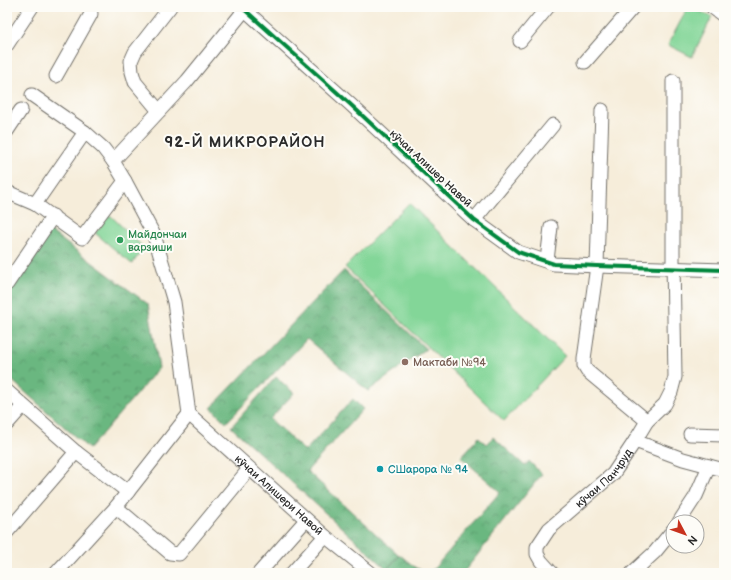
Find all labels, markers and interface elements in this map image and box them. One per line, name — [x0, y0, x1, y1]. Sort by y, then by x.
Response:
street label: кӯчаи Алишер Навоӣ — [387, 127, 474, 210]
district label: 92-Й МИКРОРАЙОН — [164, 132, 326, 152]
place label: Майдончаи варзиши — [128, 228, 187, 254]
marker: Майдончаи варзиши — [115, 235, 125, 245]
place label: Мактаби №94 — [413, 356, 486, 369]
marker: Мактаби №94 — [400, 357, 410, 367]
street label: кӯчаи Панҷруд — [573, 446, 635, 510]
street label: кӯчаи Алишери Навоӣ — [232, 452, 325, 538]
place label: СШарора № 94 — [388, 463, 468, 476]
marker: СШарора № 94 — [375, 464, 385, 474]
north arrow — [665, 514, 705, 554]
text: N — [685, 533, 700, 548]

